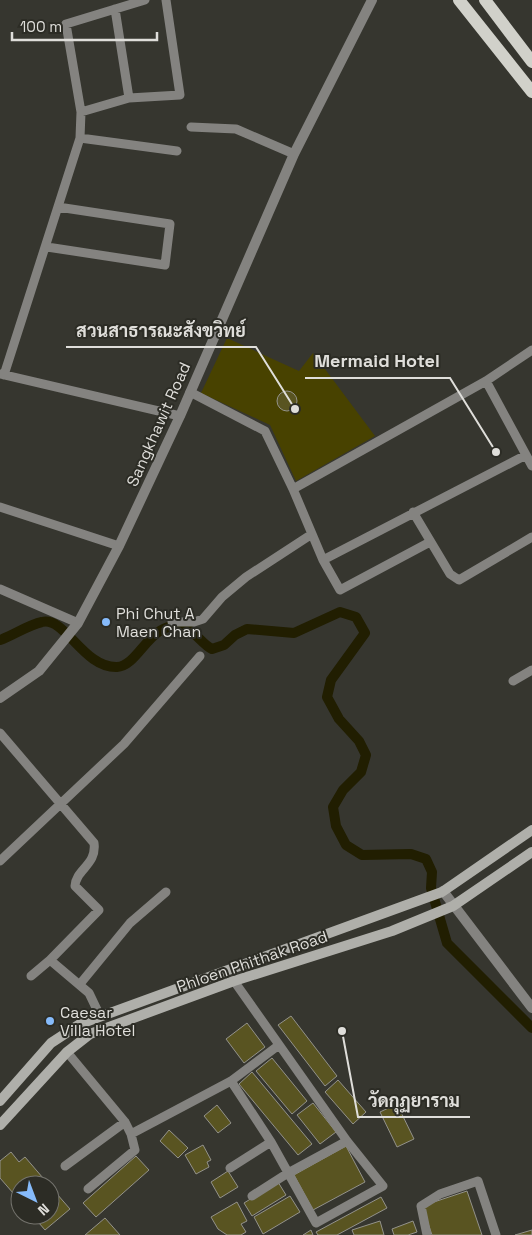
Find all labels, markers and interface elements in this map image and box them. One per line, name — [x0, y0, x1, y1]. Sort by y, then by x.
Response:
scale bar — [12, 10, 158, 42]
text: 100 m — [20, 17, 62, 36]
callout: สวนสาธารณะสังขวิทย์ — [66, 314, 256, 347]
text: สวนสาธารณะสังขวิทย์ — [76, 318, 247, 342]
callout: Mermaid Hotel — [305, 345, 450, 378]
text: Mermaid Hotel — [314, 349, 440, 372]
street label: Sangkhawit Road — [122, 359, 195, 490]
place label: Phi Chut A Maen Chan — [116, 603, 201, 642]
marker: Phi Chut A Maen Chan — [100, 616, 112, 628]
street label: Phloen Phithak Road — [174, 926, 330, 997]
place label: Caesar Villa Hotel — [60, 1002, 136, 1041]
marker: Caesar Villa Hotel — [44, 1015, 56, 1027]
callout: วัดกุฏยาราม — [358, 1084, 470, 1117]
text: วัดกุฏยาราม — [368, 1089, 460, 1115]
north arrow — [10, 1175, 60, 1225]
text: N — [34, 1200, 53, 1219]

